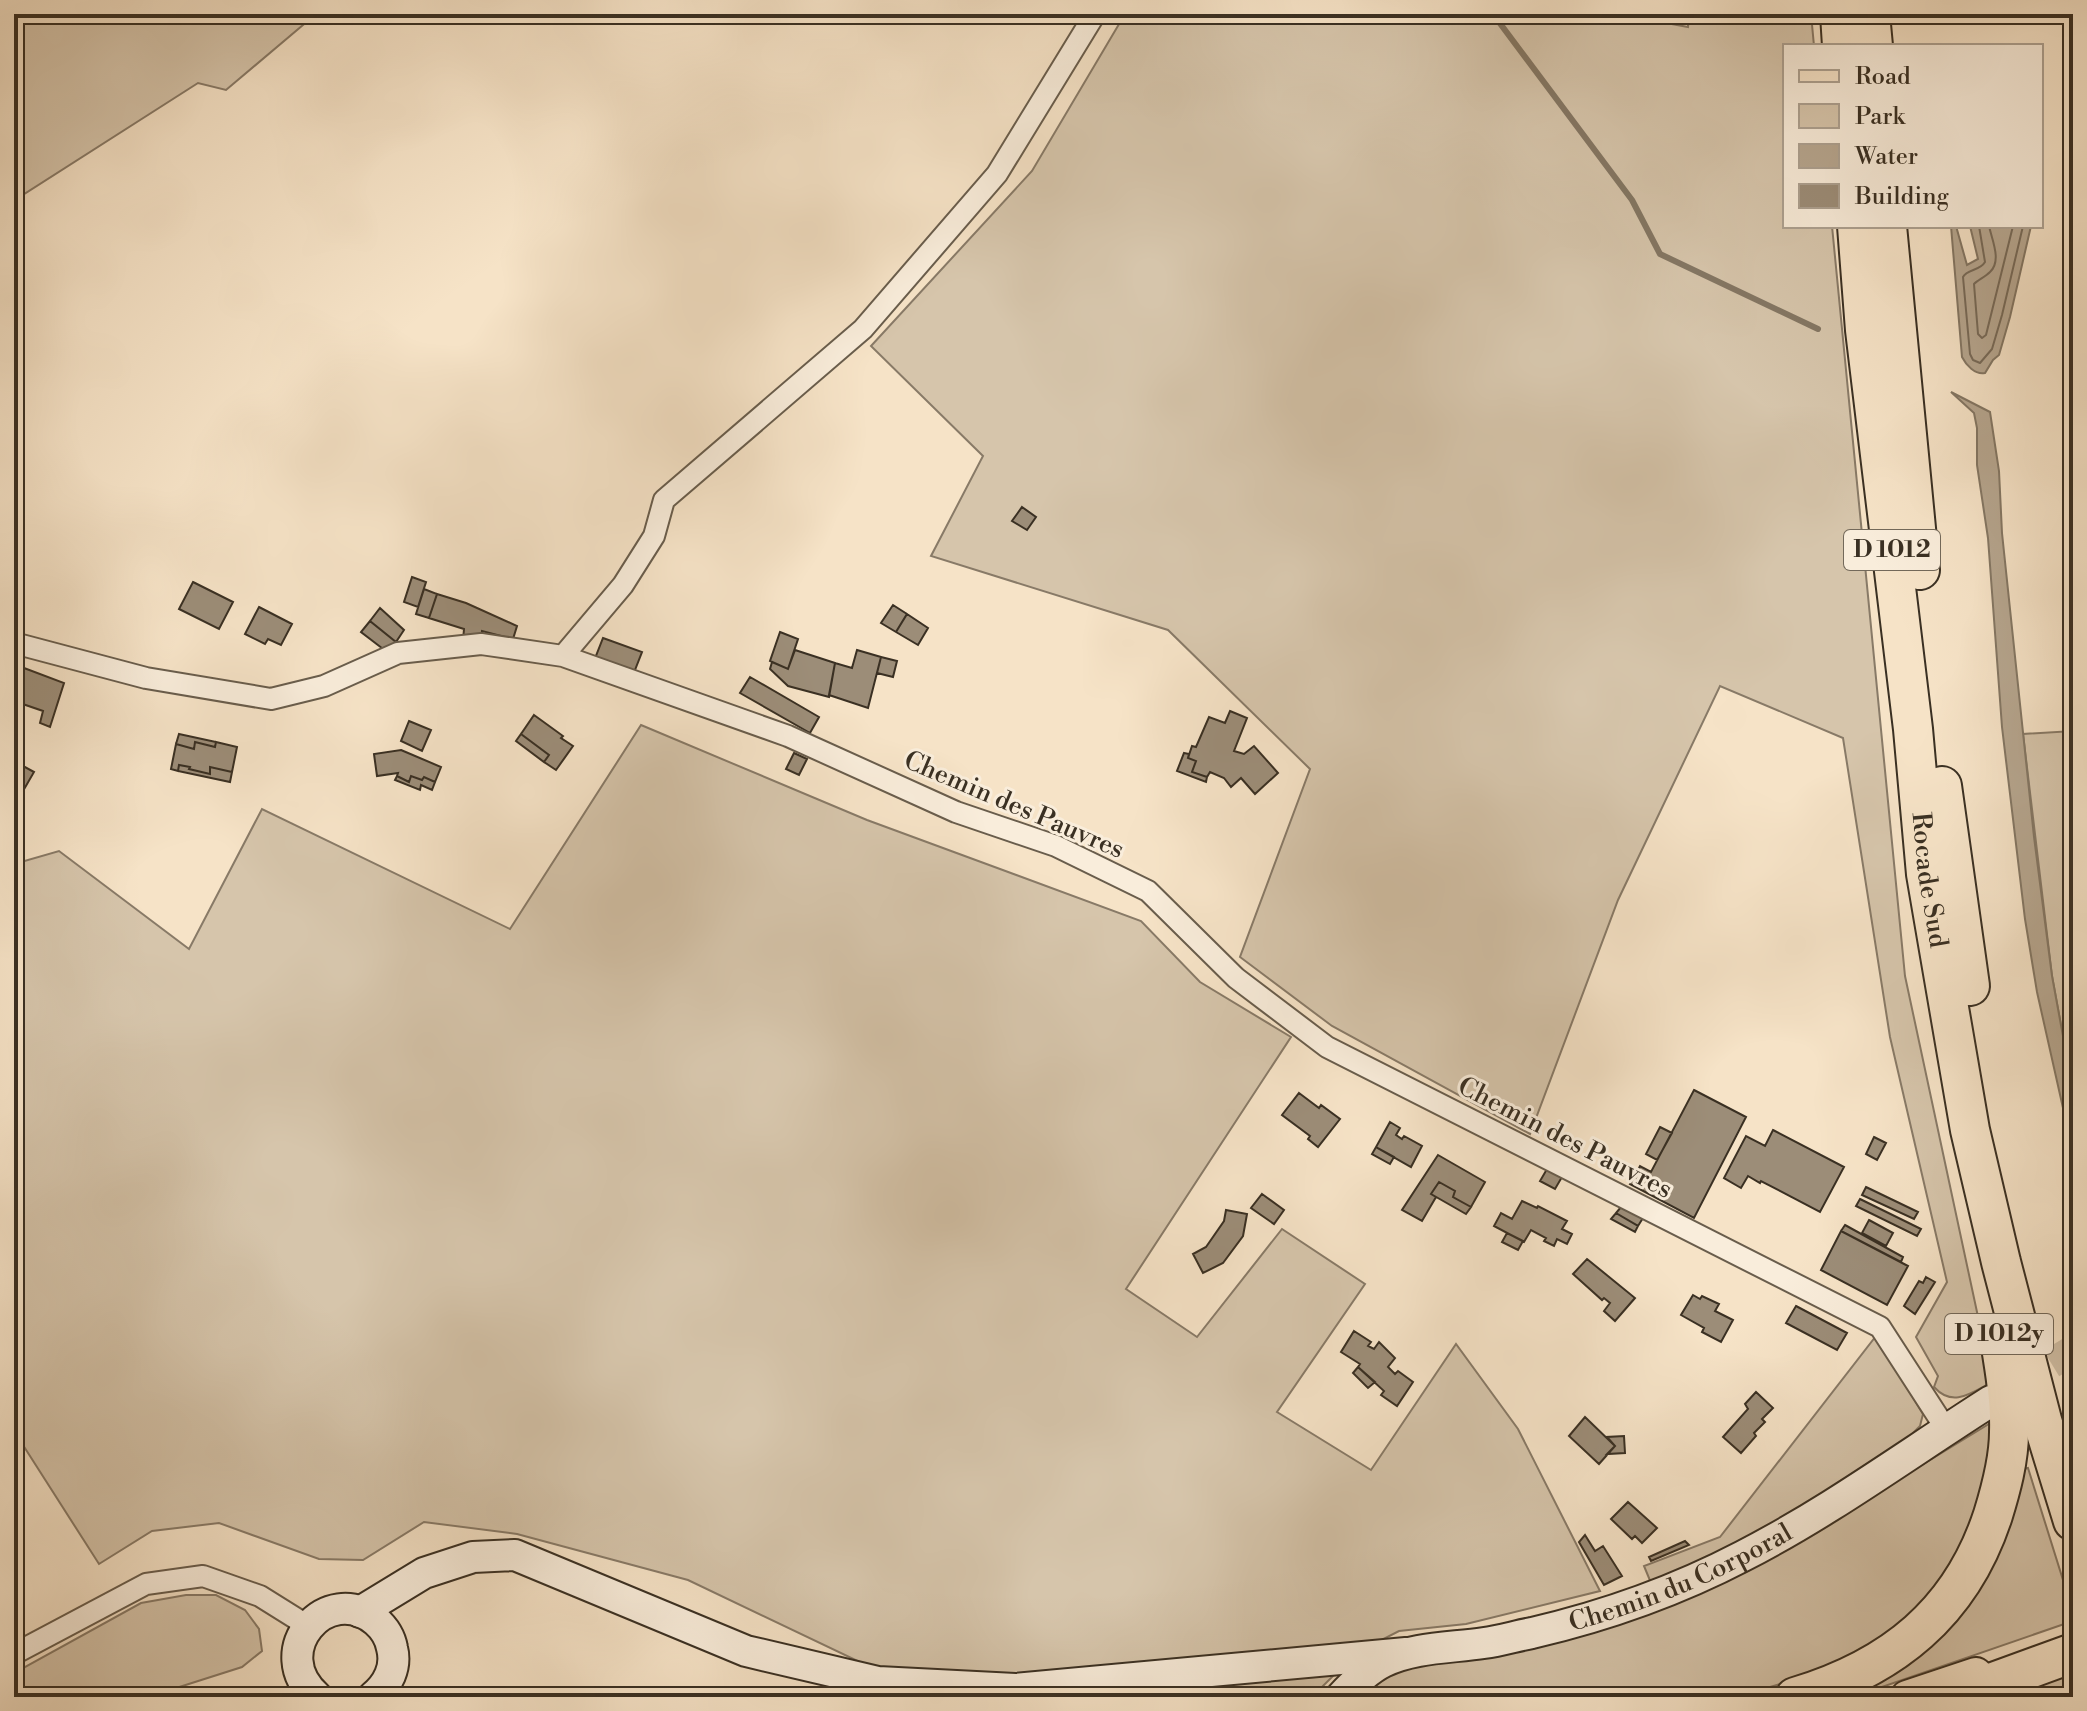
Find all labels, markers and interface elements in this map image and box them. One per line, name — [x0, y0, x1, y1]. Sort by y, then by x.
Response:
legend — [1783, 44, 2043, 228]
text: Road — [1855, 62, 1911, 92]
text: Park — [1855, 102, 1906, 132]
text: Water — [1854, 142, 1918, 172]
text: Building — [1854, 182, 1949, 212]
road number: D 1012 — [1844, 530, 1940, 570]
street label: Chemin des Pauvres — [899, 744, 1129, 866]
street label: Rocade Sud — [1905, 811, 1954, 950]
street label: Chemin des Pauvres — [1452, 1070, 1678, 1206]
road number: D 1012y — [1945, 1314, 2053, 1354]
street label: Chemin du Corporal — [1565, 1516, 1798, 1639]

